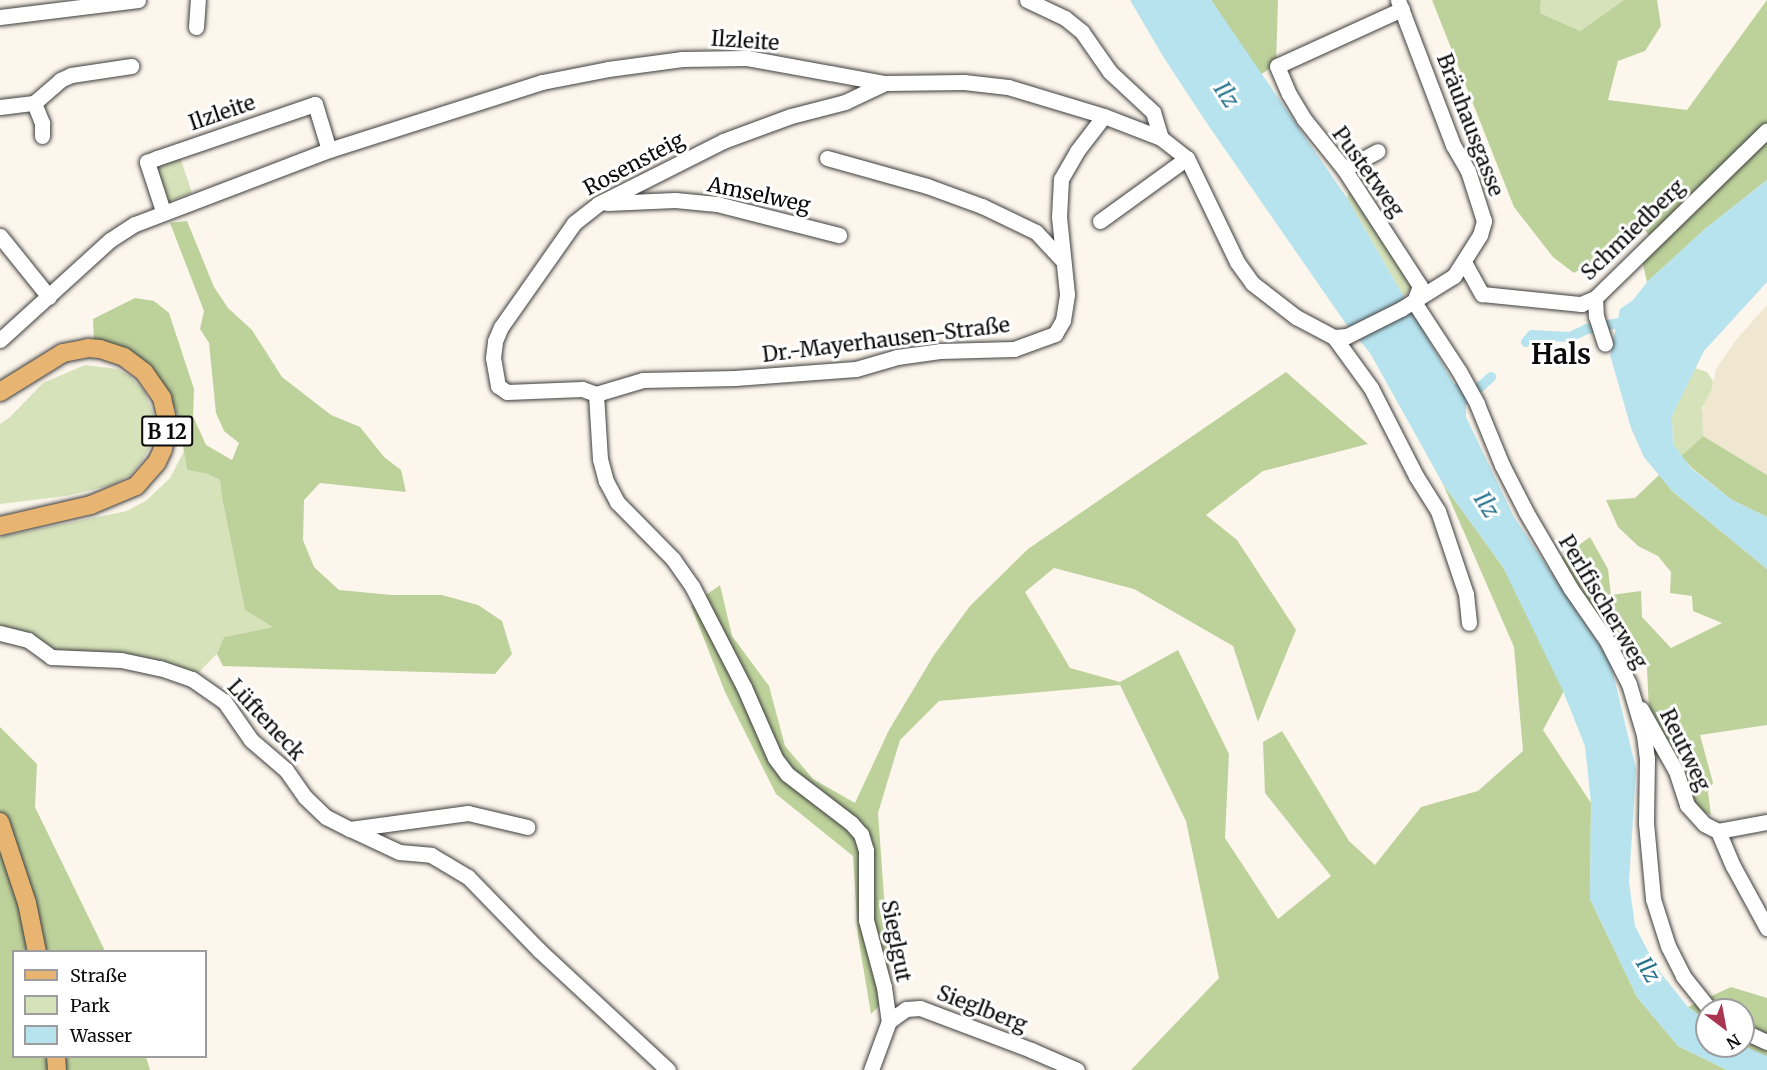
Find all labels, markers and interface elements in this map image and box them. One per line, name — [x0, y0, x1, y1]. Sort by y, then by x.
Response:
street label: Ilzleite — [710, 26, 780, 56]
street label: Bräuhausgasse — [1431, 50, 1509, 200]
water label: Ilz — [1208, 77, 1244, 113]
street label: Ilzleite — [186, 90, 258, 136]
street label: Pustetweg — [1327, 122, 1409, 222]
street label: Rosensteig — [579, 127, 689, 201]
street label: Amselweg — [705, 172, 813, 218]
street label: Schmiedberg — [1576, 174, 1690, 286]
street label: Dr.-Mayerhausen-Straße — [761, 312, 1011, 368]
district label: Hals — [1531, 339, 1591, 371]
road number: B 12 — [140, 414, 194, 448]
water label: Ilz — [1468, 487, 1504, 523]
street label: Perlfischerweg — [1553, 531, 1653, 673]
street label: Lüfteneck — [222, 674, 310, 766]
street label: Reutweg — [1654, 705, 1716, 795]
street label: Sieglgut — [876, 898, 916, 984]
legend — [12, 950, 207, 1058]
water label: Ilz — [1630, 953, 1666, 987]
text: Straße — [70, 964, 127, 987]
street label: Sieglberg — [933, 980, 1031, 1038]
text: Park — [70, 994, 110, 1017]
north arrow — [1695, 998, 1755, 1058]
text: Wasser — [70, 1024, 132, 1047]
text: N — [1723, 1030, 1744, 1053]

